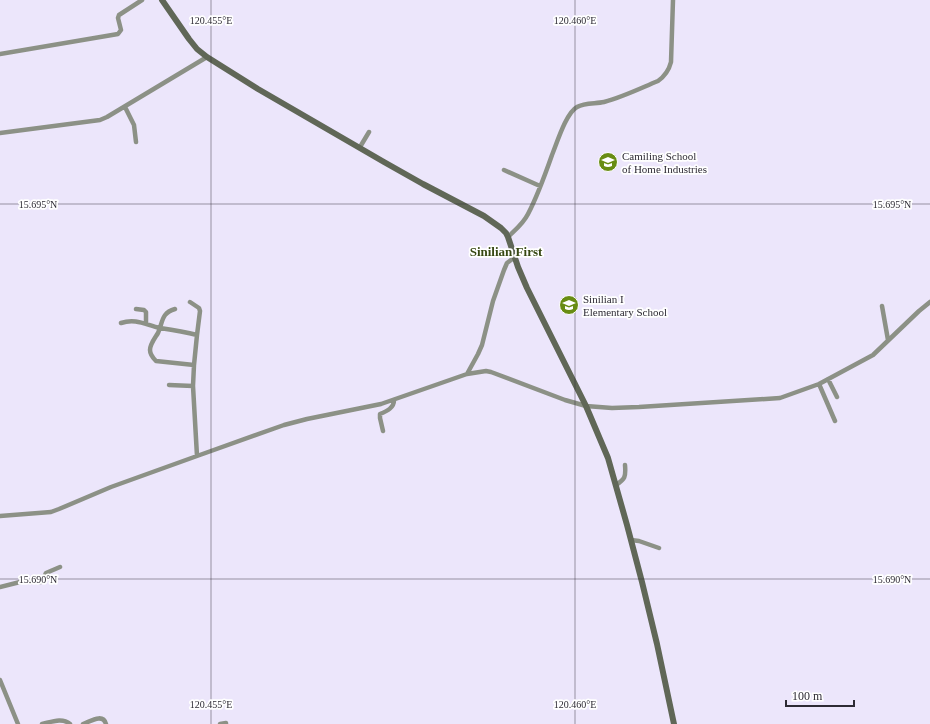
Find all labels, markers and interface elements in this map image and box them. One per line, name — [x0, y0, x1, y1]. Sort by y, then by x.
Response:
text: 120.455°E — [190, 15, 232, 26]
text: 120.460°E — [554, 15, 596, 26]
place label: Camiling School of Home Industries — [622, 150, 707, 175]
school or university icon: Camiling School of Home Industries — [597, 151, 619, 173]
text: 15.695°N — [19, 199, 57, 210]
text: 15.695°N — [873, 199, 911, 210]
district label: Sinilian First — [470, 244, 543, 259]
place label: Sinilian I Elementary School — [583, 293, 667, 318]
school or university icon: Sinilian I Elementary School — [558, 294, 580, 316]
text: 15.690°N — [19, 574, 57, 585]
text: 15.690°N — [873, 574, 911, 585]
scale bar — [786, 682, 854, 708]
text: 100 m — [792, 689, 823, 703]
text: 120.455°E — [190, 699, 232, 710]
text: 120.460°E — [554, 699, 596, 710]

